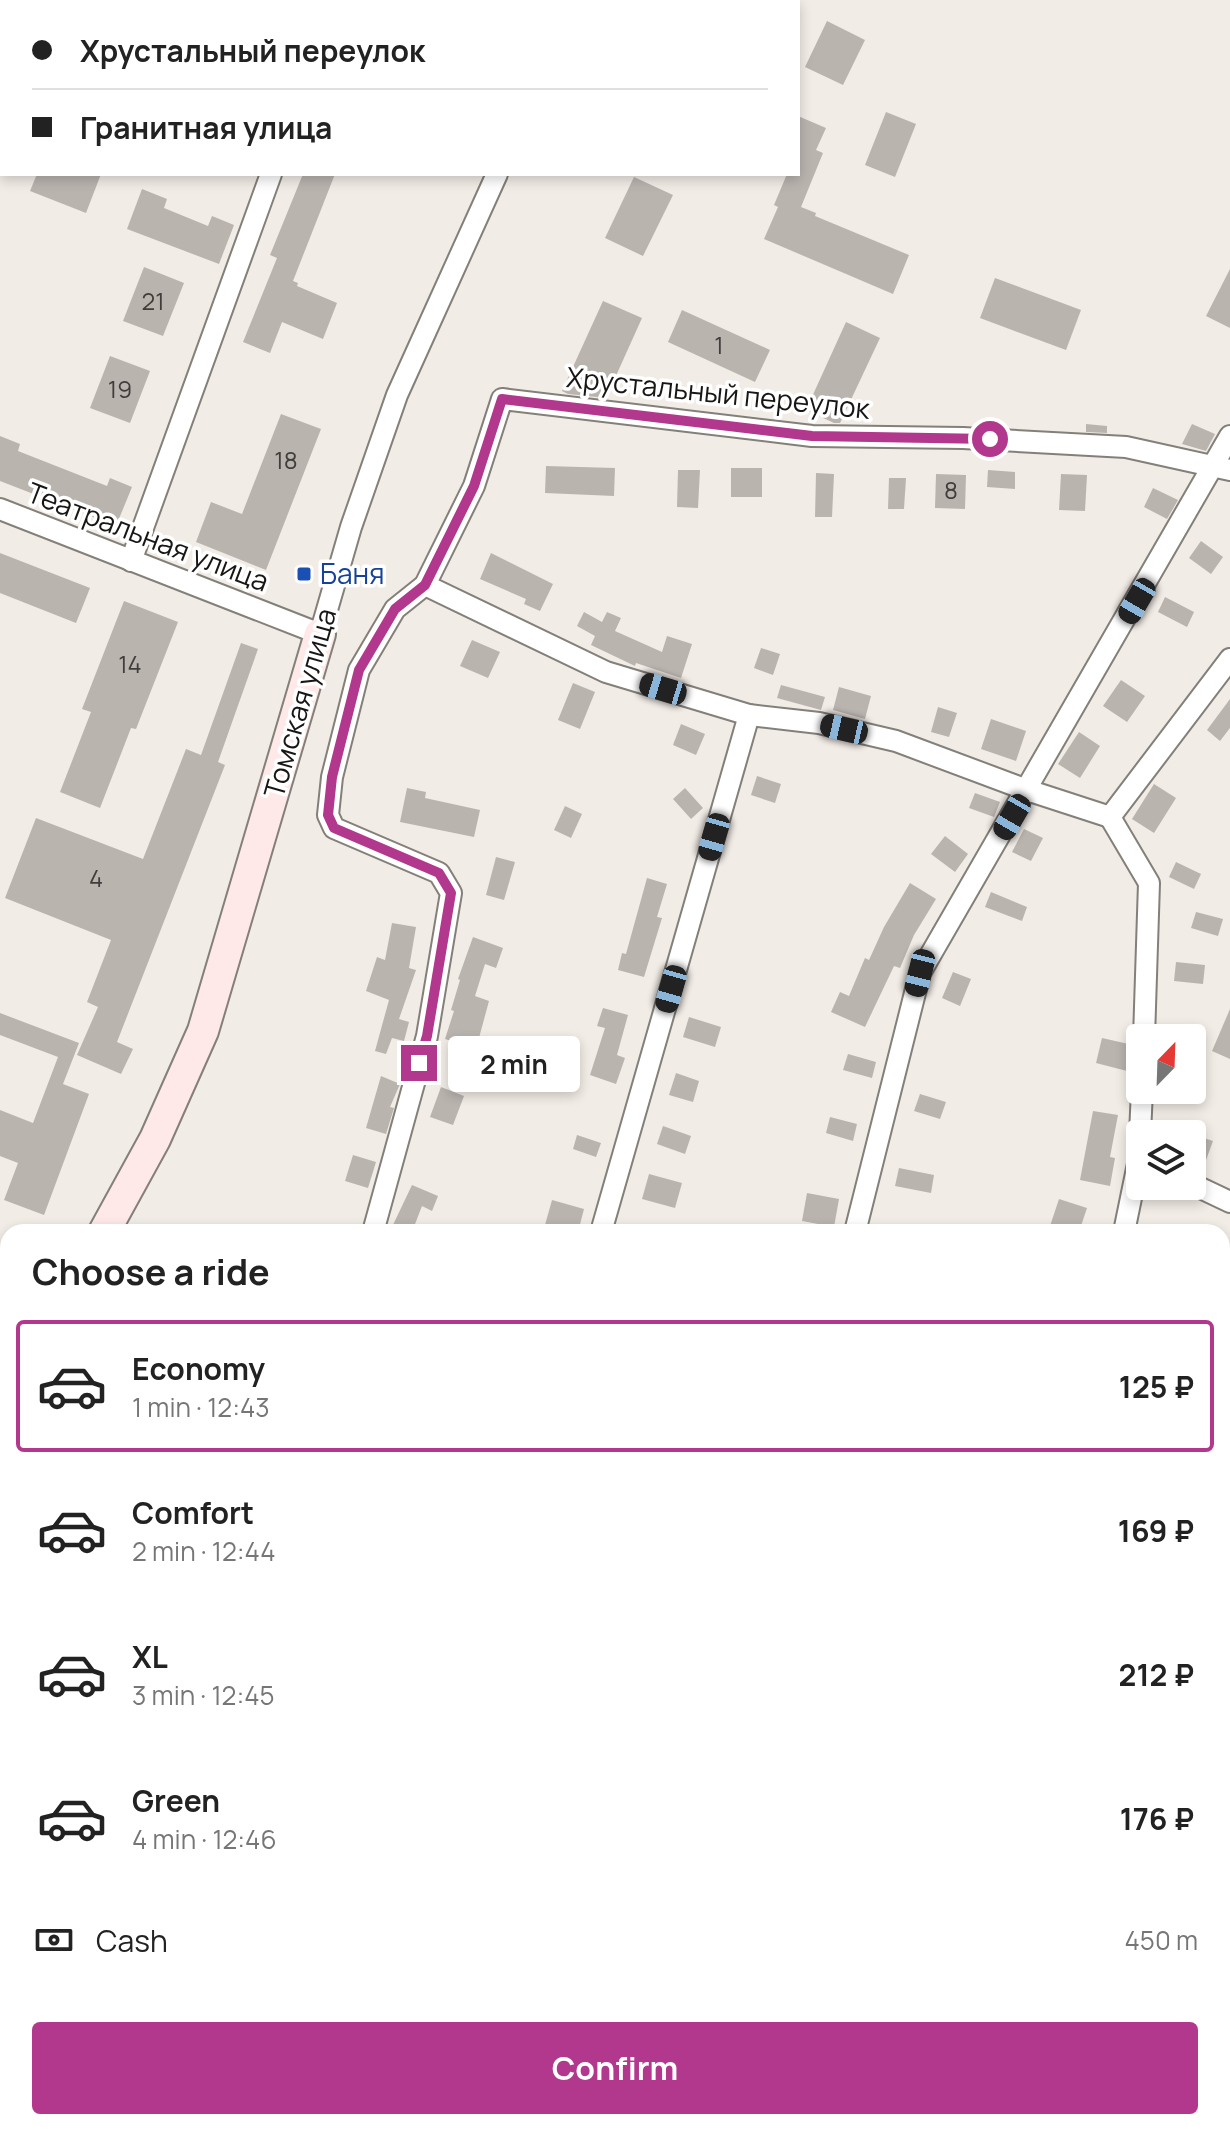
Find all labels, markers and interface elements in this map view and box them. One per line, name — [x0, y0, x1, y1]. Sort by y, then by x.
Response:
text: Хрустальный переулок — [80, 30, 425, 71]
text: Гранитная улица — [80, 107, 332, 148]
house number: 21 — [141, 284, 165, 317]
house number: 1 — [714, 328, 724, 361]
street label: Хрустальный переулок — [565, 357, 873, 427]
house number: 19 — [108, 372, 132, 405]
route start — [972, 421, 1008, 457]
house number: 18 — [274, 443, 298, 476]
street label: Театральная улица — [22, 473, 274, 600]
house number: 8 — [944, 473, 958, 506]
place label: Баня — [320, 554, 384, 592]
marker: Баня — [295, 565, 313, 583]
car — [1115, 574, 1159, 628]
street label: Томская улица — [254, 604, 344, 802]
house number: 14 — [118, 647, 142, 680]
car — [637, 671, 689, 707]
car — [818, 712, 870, 746]
car — [990, 790, 1034, 844]
car — [696, 811, 732, 863]
house number: 4 — [89, 861, 103, 894]
car — [903, 947, 937, 999]
car — [653, 963, 689, 1015]
north arrow — [1126, 1024, 1206, 1104]
map controls — [1126, 1024, 1206, 1200]
callout: 2 min — [447, 1035, 579, 1091]
route end — [401, 1045, 437, 1081]
text: 2 min — [480, 1046, 548, 1082]
button: layers — [1126, 1120, 1206, 1200]
text: Choose a ride — [32, 1247, 270, 1296]
text: Economy — [132, 1348, 265, 1389]
icon: car — [36, 1350, 108, 1422]
text: 125 ₽ — [1119, 1366, 1194, 1407]
text: 1 min · 12:43 — [132, 1389, 270, 1425]
text: Comfort — [132, 1492, 254, 1533]
icon: car — [36, 1494, 108, 1566]
text: 169 ₽ — [1118, 1510, 1194, 1551]
text: 2 min · 12:44 — [132, 1533, 276, 1569]
text: XL — [132, 1636, 168, 1677]
icon: car — [36, 1638, 108, 1710]
text: 212 ₽ — [1119, 1654, 1194, 1695]
text: 3 min · 12:45 — [132, 1677, 275, 1713]
text: Green — [132, 1780, 220, 1821]
icon: car — [36, 1782, 108, 1854]
text: 176 ₽ — [1120, 1798, 1194, 1839]
text: 4 min · 12:46 — [132, 1821, 277, 1857]
icon: cash — [32, 1918, 76, 1962]
text: Cash — [96, 1920, 168, 1961]
text: 450 m — [1125, 1922, 1198, 1958]
button: Confirm — [32, 2022, 1198, 2114]

